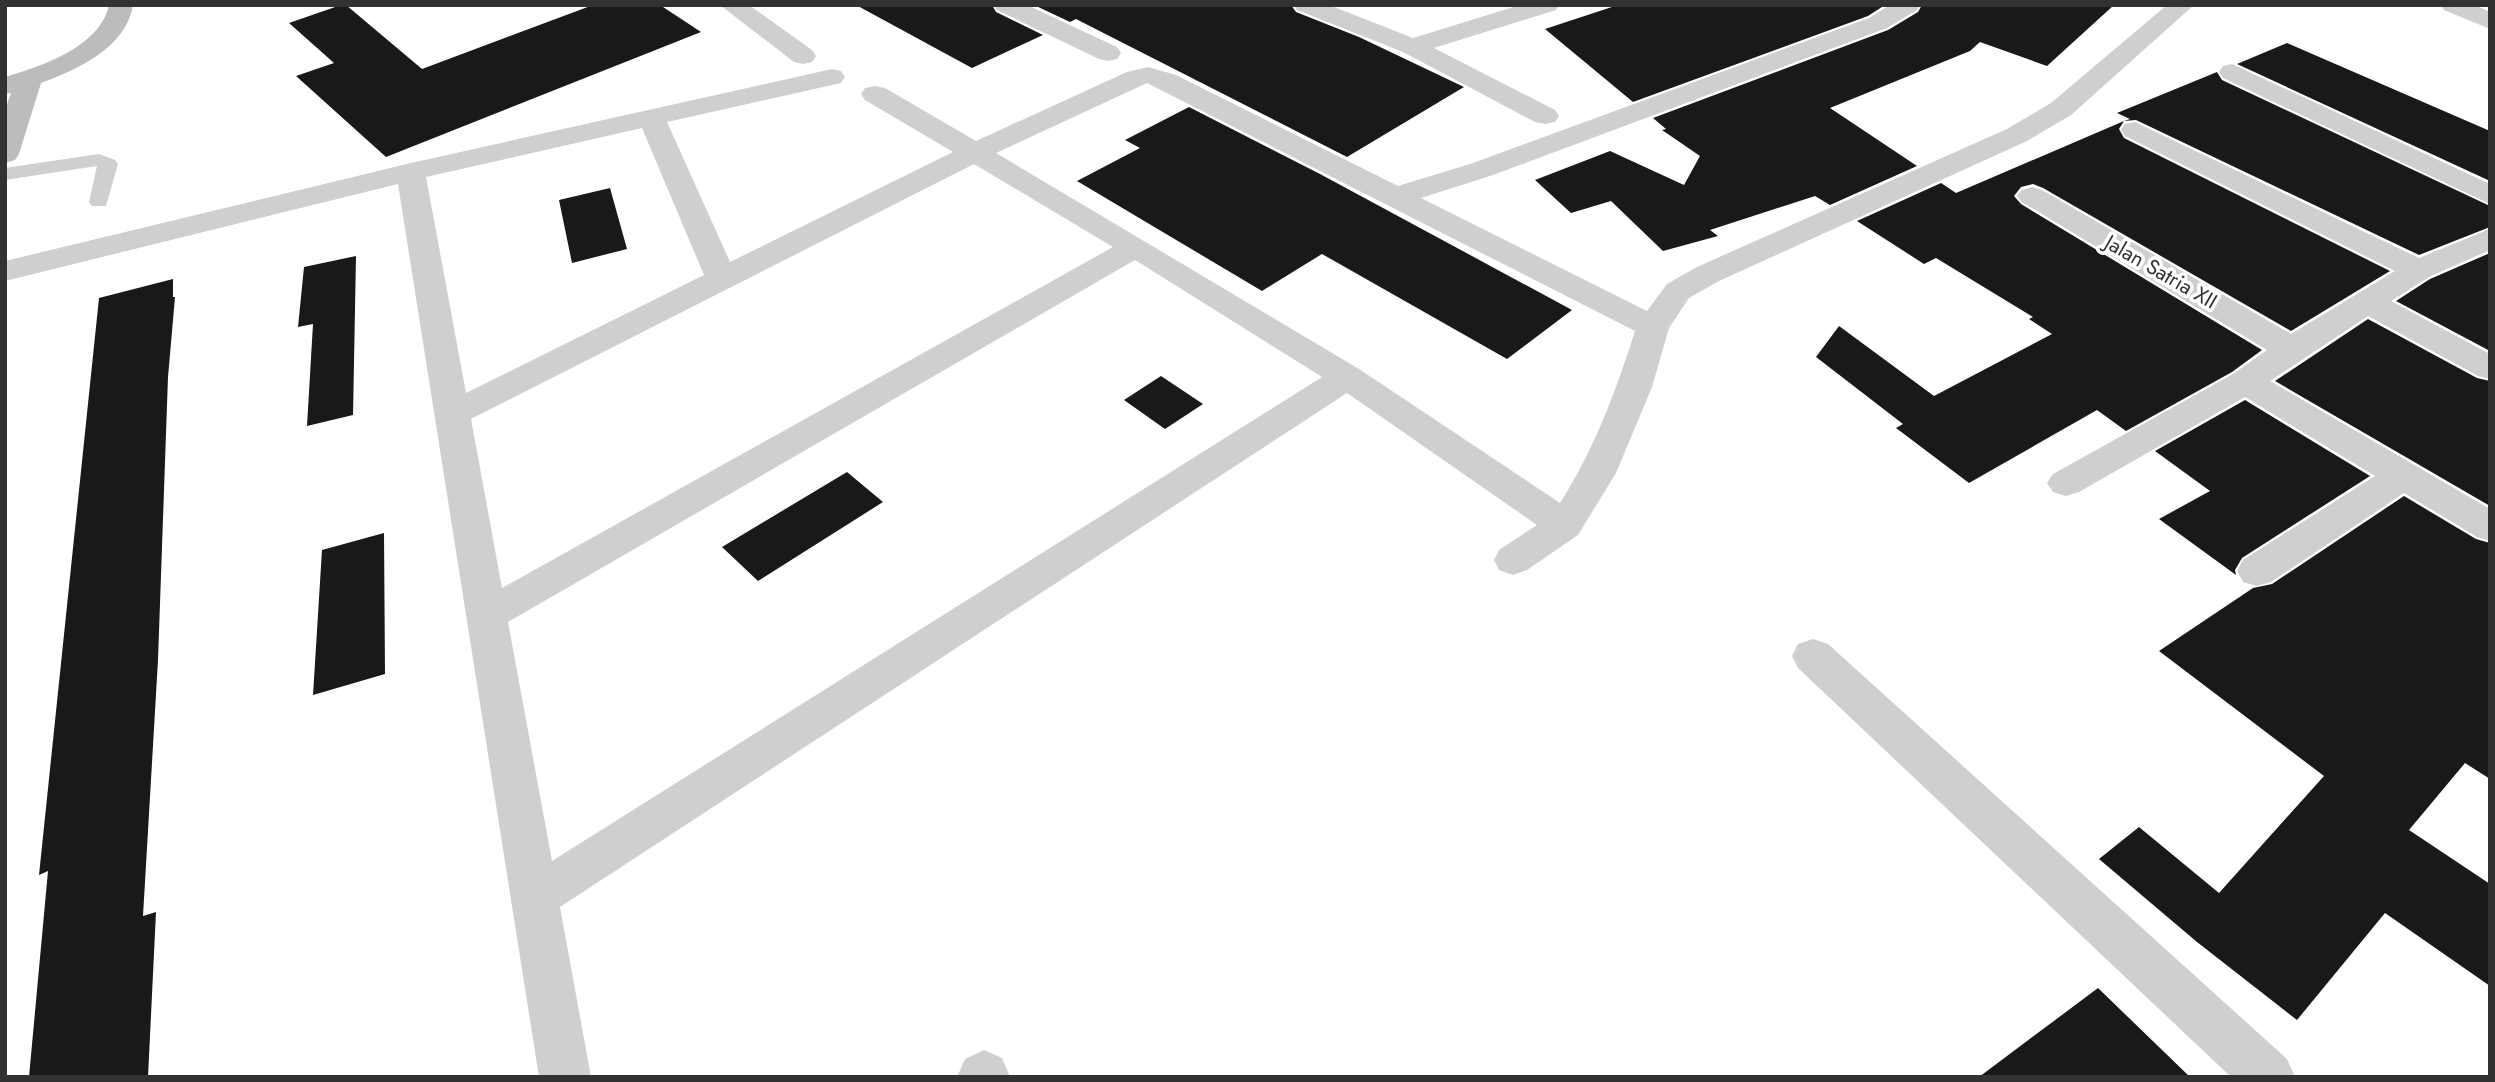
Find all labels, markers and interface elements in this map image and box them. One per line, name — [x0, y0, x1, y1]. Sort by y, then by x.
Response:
street label: Jalan Satria XII — [2097, 226, 2223, 316]

